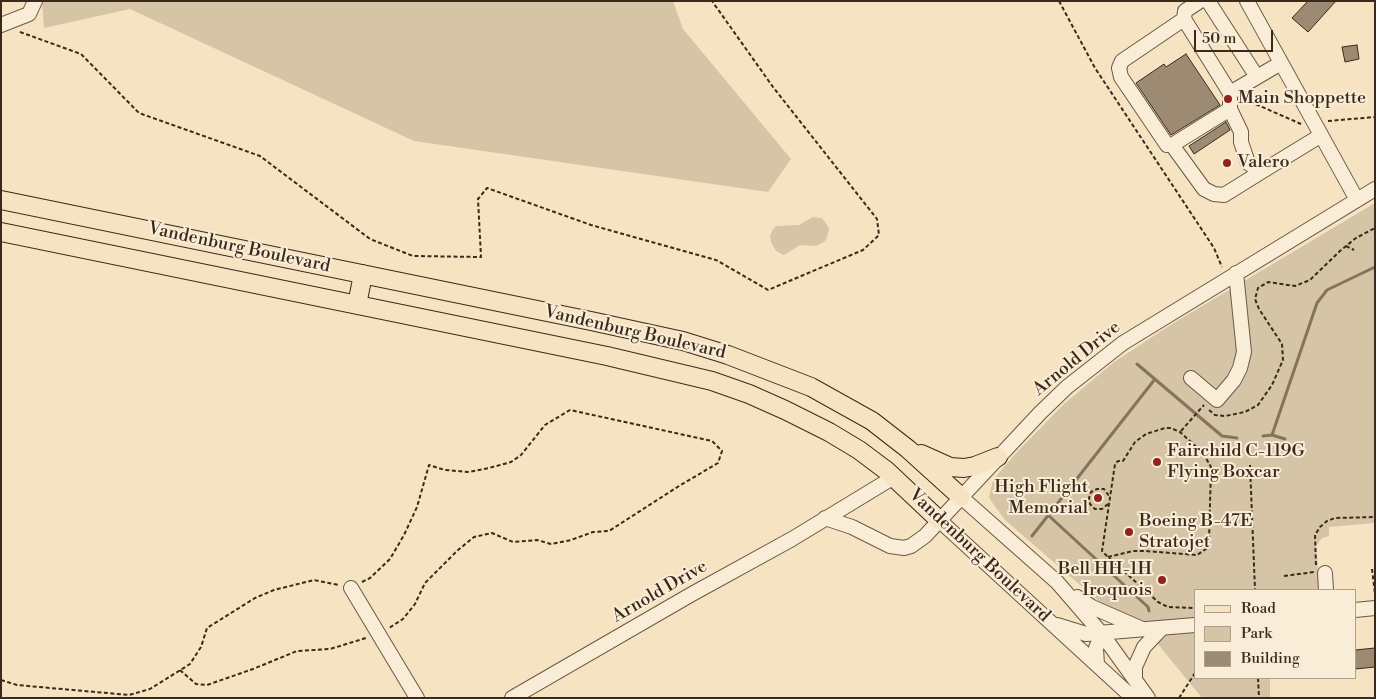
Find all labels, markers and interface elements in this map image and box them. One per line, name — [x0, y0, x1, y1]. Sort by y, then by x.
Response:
scale bar — [1196, 20, 1275, 52]
text: 50 m — [1202, 29, 1236, 48]
place label: Main Shoppette — [1238, 88, 1366, 110]
marker: Main Shoppette — [1222, 93, 1234, 105]
place label: Valero — [1237, 152, 1290, 174]
marker: Valero — [1221, 157, 1233, 169]
street label: Vandenburg Boulevard — [146, 218, 332, 278]
street label: Vandenburg Boulevard — [542, 302, 728, 364]
street label: Arnold Drive — [1029, 317, 1125, 401]
place label: Fairchild C-119G Flying Boxcar — [1167, 441, 1305, 484]
marker: Fairchild C-119G Flying Boxcar — [1151, 456, 1163, 468]
place label: High Flight Memorial — [994, 477, 1088, 520]
street label: Vandenburg Boulevard — [904, 485, 1054, 627]
marker: High Flight Memorial — [1092, 492, 1104, 504]
place label: Boeing B-47E Stratojet — [1139, 511, 1252, 554]
marker: Boeing B-47E Stratojet — [1123, 526, 1135, 538]
street label: Arnold Drive — [609, 556, 711, 628]
place label: Bell HH-1H Iroquois — [1058, 559, 1152, 602]
marker: Bell HH-1H Iroquois — [1156, 574, 1168, 586]
legend — [1194, 589, 1356, 679]
text: Road — [1241, 599, 1276, 618]
text: Park — [1241, 624, 1272, 643]
text: Building — [1241, 649, 1300, 668]

